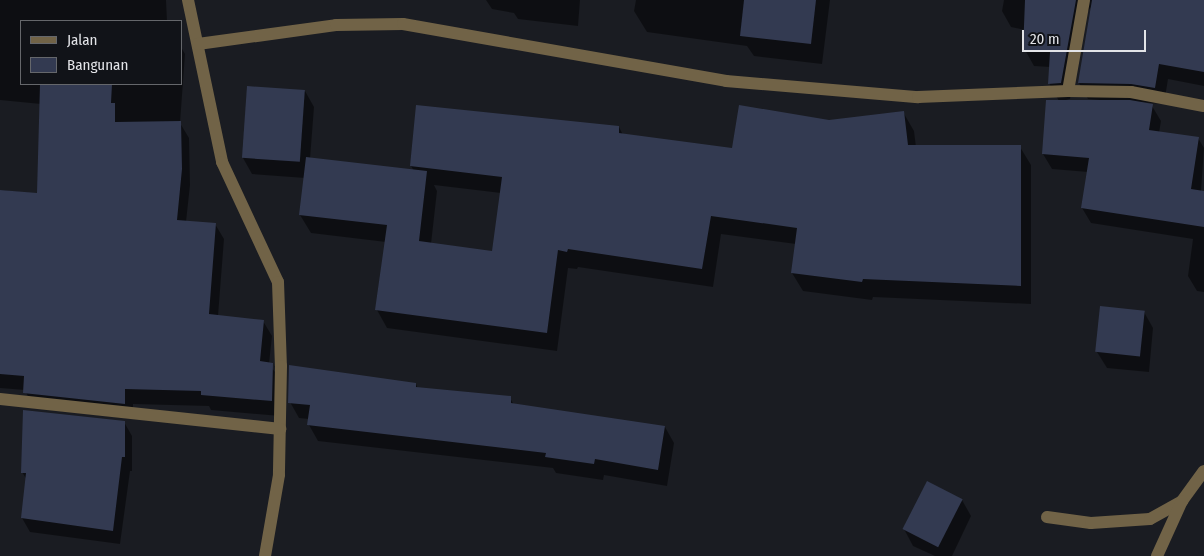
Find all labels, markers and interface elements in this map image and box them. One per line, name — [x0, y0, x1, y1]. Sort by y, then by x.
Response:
legend — [20, 20, 182, 85]
scale bar — [1024, 20, 1148, 52]
text: 20 m — [1030, 30, 1060, 48]
text: Jalan — [67, 31, 97, 49]
text: Bangunan — [67, 56, 128, 74]

